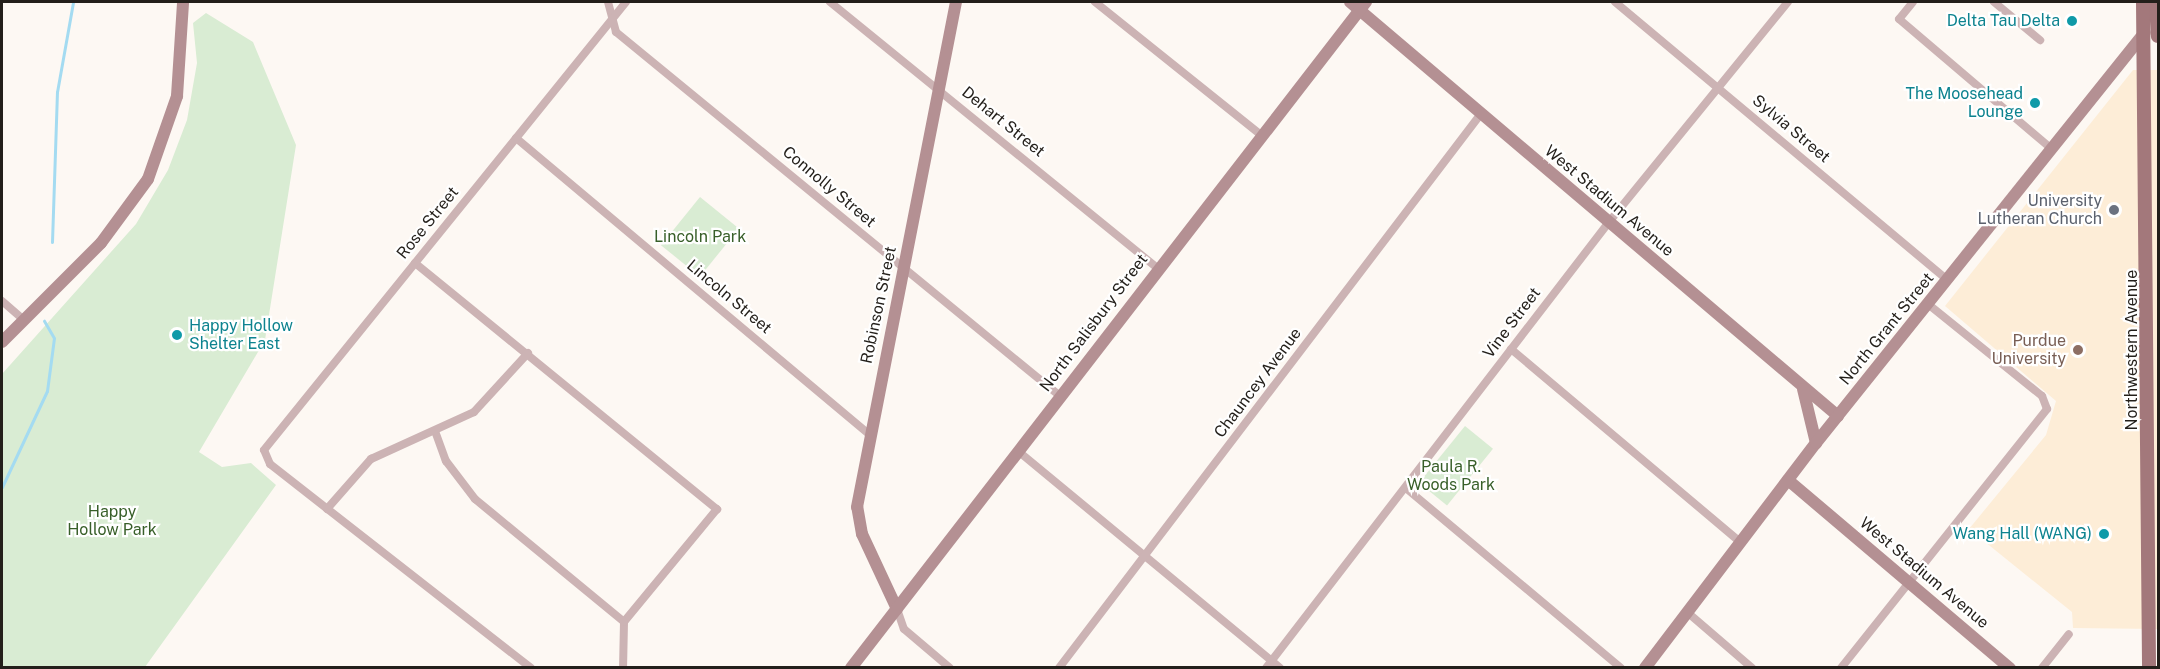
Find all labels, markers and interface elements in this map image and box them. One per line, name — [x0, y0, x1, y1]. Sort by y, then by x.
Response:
place label: Delta Tau Delta — [1947, 11, 2060, 31]
marker: Delta Tau Delta — [2065, 14, 2079, 28]
street label: Dehart Street — [958, 83, 1048, 161]
place label: The Moosehead Lounge — [1905, 84, 2023, 122]
street label: Sylvia Street — [1748, 91, 1834, 167]
marker: The Moosehead Lounge — [2028, 96, 2042, 110]
street label: West Stadium Avenue — [1541, 141, 1677, 261]
street label: Connolly Street — [778, 142, 880, 232]
street label: Rose Street — [393, 183, 463, 263]
place label: University Lutheran Church — [1977, 191, 2102, 229]
marker: University Lutheran Church — [2107, 203, 2121, 217]
park label: Lincoln Park — [654, 227, 746, 247]
street label: Robinson Street — [857, 245, 901, 365]
street label: North Salisbury Street — [1036, 250, 1152, 396]
street label: Lincoln Street — [683, 256, 775, 338]
street label: North Grant Street — [1836, 269, 1938, 389]
street label: Northwestern Avenue — [2122, 270, 2142, 430]
street label: Vine Street — [1479, 284, 1545, 362]
place label: Happy Hollow Shelter East — [189, 316, 293, 354]
street label: Chauncey Avenue — [1210, 324, 1306, 442]
marker: Happy Hollow Shelter East — [170, 328, 184, 342]
place label: Purdue University — [1992, 331, 2066, 369]
marker: Purdue University — [2071, 343, 2085, 357]
park label: Paula R. Woods Park — [1407, 457, 1495, 495]
park label: Happy Hollow Park — [67, 502, 157, 540]
street label: West Stadium Avenue — [1856, 513, 1992, 633]
place label: Wang Hall (WANG) — [1953, 524, 2092, 544]
marker: Wang Hall (WANG) — [2097, 527, 2111, 541]

